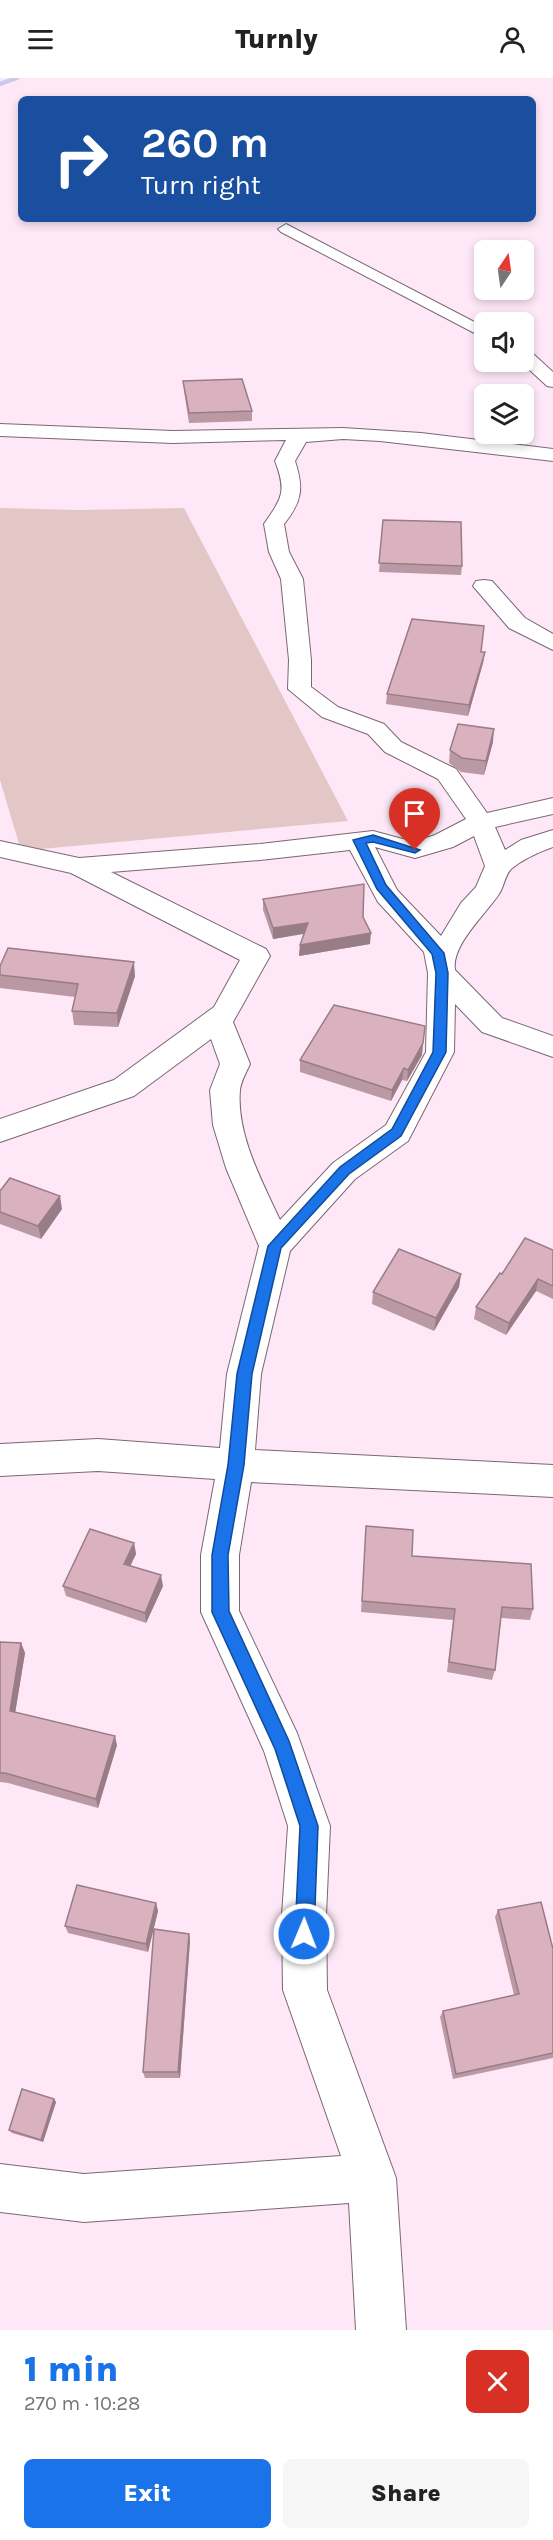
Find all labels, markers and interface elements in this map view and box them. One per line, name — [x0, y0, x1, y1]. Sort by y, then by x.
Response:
icon: menu — [24, 23, 57, 56]
text: Turnly — [235, 23, 318, 55]
icon: person — [496, 23, 529, 56]
text: 260 m — [141, 118, 269, 168]
icon: right — [42, 120, 120, 198]
text: Turn right — [141, 169, 261, 201]
north arrow — [474, 240, 534, 300]
map controls — [474, 240, 534, 444]
button: sound — [474, 312, 534, 372]
button: layers — [474, 384, 534, 444]
pin — [389, 788, 440, 850]
icon: arrive — [398, 797, 431, 830]
position arrow — [272, 1902, 336, 1966]
text: 1 min — [24, 2348, 118, 2390]
button: close — [466, 2350, 529, 2413]
text: 270 m · 10:28 — [24, 2392, 140, 2415]
button: Exit — [24, 2459, 271, 2528]
button: Share — [283, 2459, 529, 2528]

